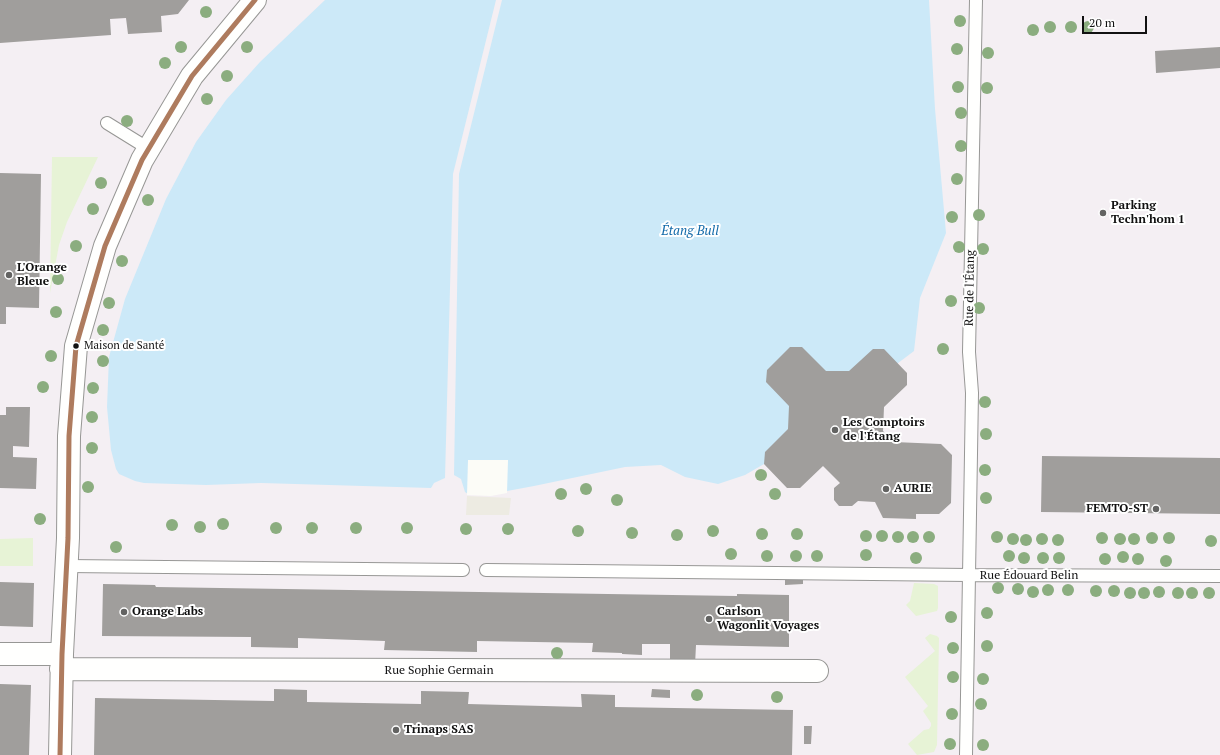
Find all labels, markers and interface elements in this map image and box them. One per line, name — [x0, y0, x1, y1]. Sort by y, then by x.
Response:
scale bar — [1084, 8, 1149, 34]
text: 20 m — [1089, 15, 1115, 30]
place label: Parking Techn'hom 1 — [1111, 199, 1185, 227]
marker: Parking Techn'hom 1 — [1098, 208, 1108, 218]
water label: Étang Bull — [661, 223, 719, 239]
street label: Rue de l'Étang — [962, 250, 978, 326]
place label: L'Orange Bleue — [17, 261, 67, 289]
marker: L'Orange Bleue — [4, 270, 14, 280]
place label: Maison de Santé — [84, 339, 164, 353]
marker: Maison de Santé — [71, 341, 81, 351]
place label: Les Comptoirs de l'Étang — [843, 416, 925, 444]
marker: Les Comptoirs de l'Étang — [830, 425, 840, 435]
place label: AURIE — [894, 482, 931, 496]
marker: AURIE — [881, 484, 891, 494]
place label: FEMTO-ST — [1086, 502, 1148, 516]
marker: FEMTO-ST — [1151, 504, 1161, 514]
street label: Rue Édouard Belin — [980, 569, 1078, 583]
place label: Orange Labs — [132, 605, 203, 619]
place label: Carlson Wagonlit Voyages — [717, 605, 819, 633]
marker: Orange Labs — [119, 607, 129, 617]
marker: Carlson Wagonlit Voyages — [704, 614, 714, 624]
street label: Rue Sophie Germain — [384, 664, 494, 678]
place label: Trinaps SAS — [404, 723, 473, 737]
marker: Trinaps SAS — [391, 725, 401, 735]

